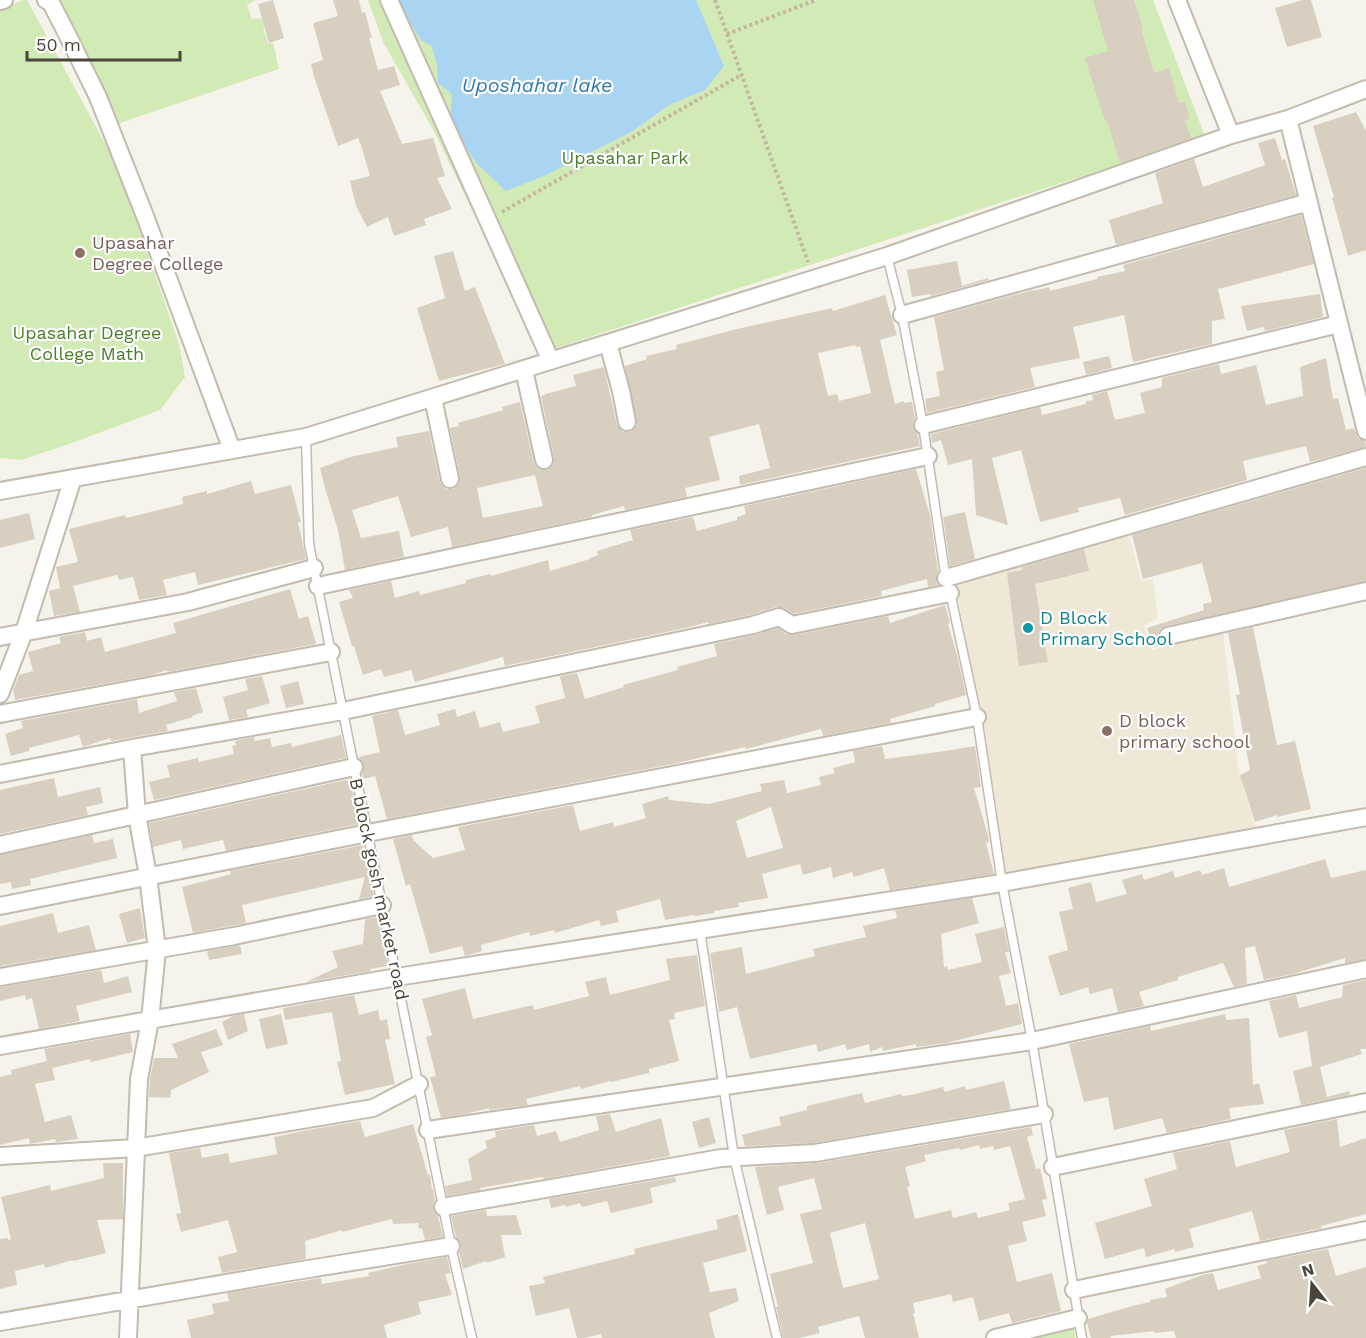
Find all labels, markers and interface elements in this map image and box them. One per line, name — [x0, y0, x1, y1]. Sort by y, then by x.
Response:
scale bar — [27, 24, 180, 62]
text: 50 m — [36, 34, 81, 55]
water label: Uposhahar lake — [462, 73, 612, 97]
park label: Upasahar Park — [562, 147, 688, 168]
place label: Upasahar Degree College — [92, 232, 223, 274]
marker: Upasahar Degree College — [73, 246, 87, 260]
park label: Upasahar Degree College Math — [13, 322, 161, 364]
place label: D Block Primary School — [1040, 607, 1173, 649]
marker: D Block Primary School — [1021, 621, 1035, 635]
place label: D block primary school — [1119, 710, 1250, 752]
marker: D block primary school — [1100, 724, 1114, 738]
street label: B block gosh market road — [346, 776, 413, 1002]
north arrow — [1282, 1254, 1342, 1314]
text: N — [1299, 1259, 1316, 1281]

